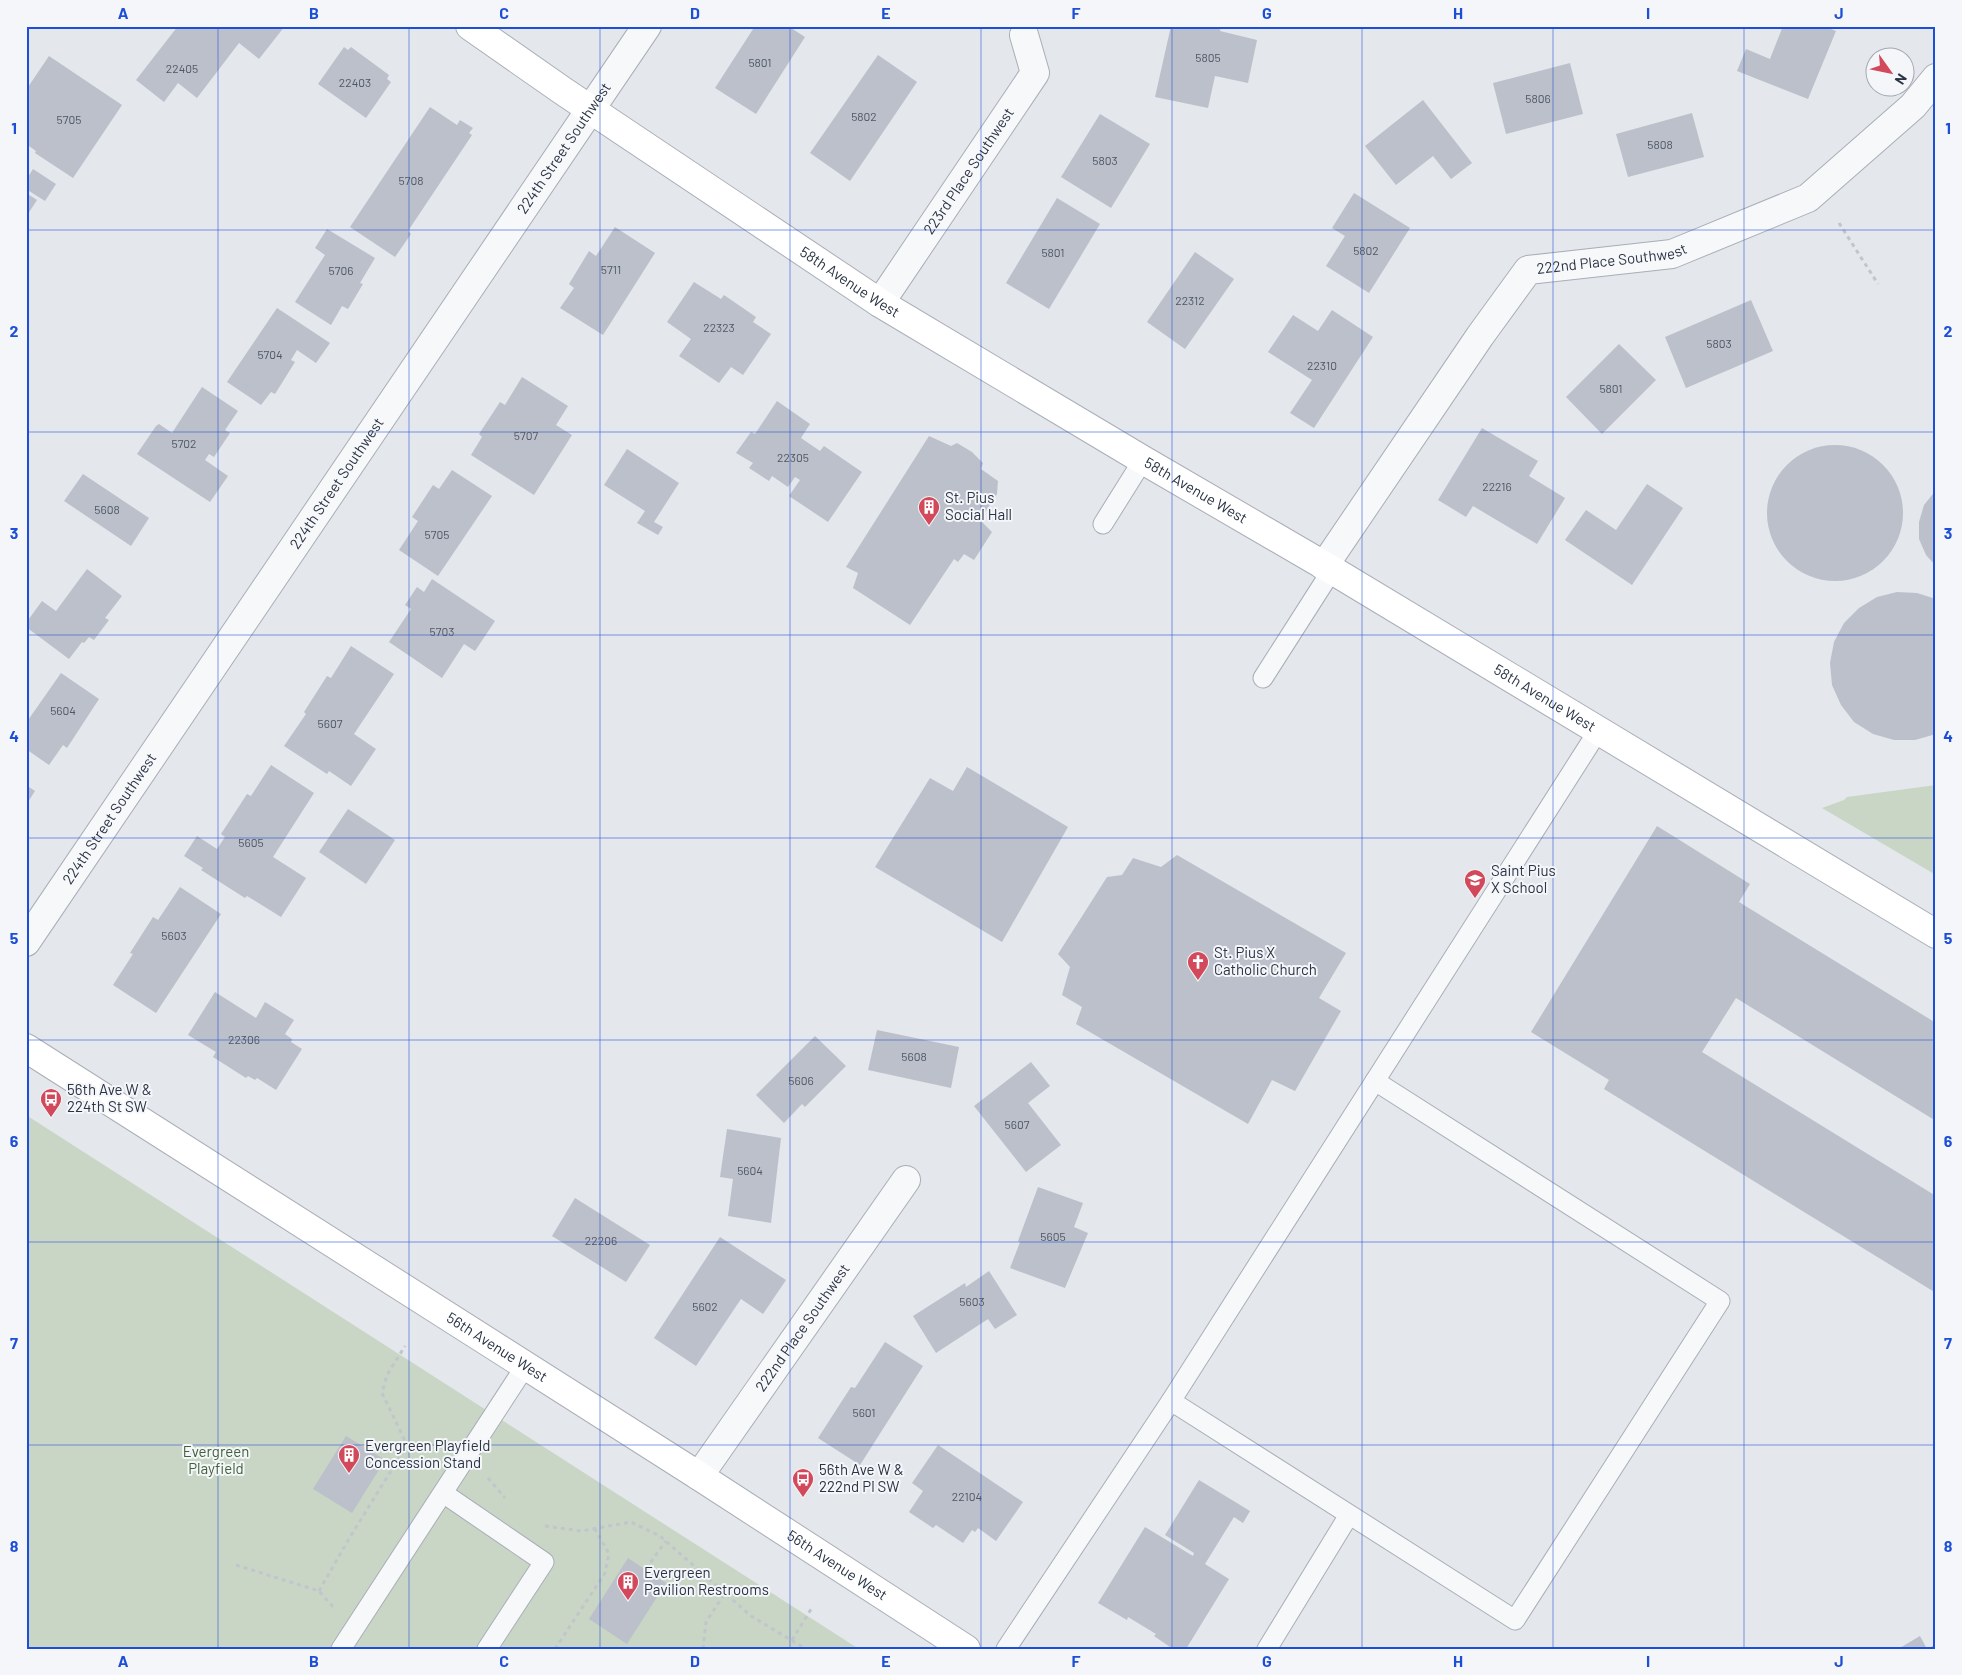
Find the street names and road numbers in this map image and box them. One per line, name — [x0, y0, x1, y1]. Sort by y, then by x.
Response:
street label: 224th Street Southwest — [513, 79, 614, 217]
street label: 223rd Place Southwest — [919, 104, 1017, 237]
street label: 222nd Place Southwest — [1535, 239, 1689, 277]
street label: 58th Avenue West — [797, 242, 903, 321]
street label: 224th Street Southwest — [285, 414, 387, 552]
street label: 58th Avenue West — [1142, 453, 1251, 527]
street label: 58th Avenue West — [1491, 660, 1599, 735]
street label: 224th Street Southwest — [58, 749, 160, 887]
street label: 222nd Place Southwest — [751, 1260, 853, 1394]
street label: 56th Avenue West — [444, 1308, 551, 1385]
street label: 56th Avenue West — [784, 1526, 891, 1604]

